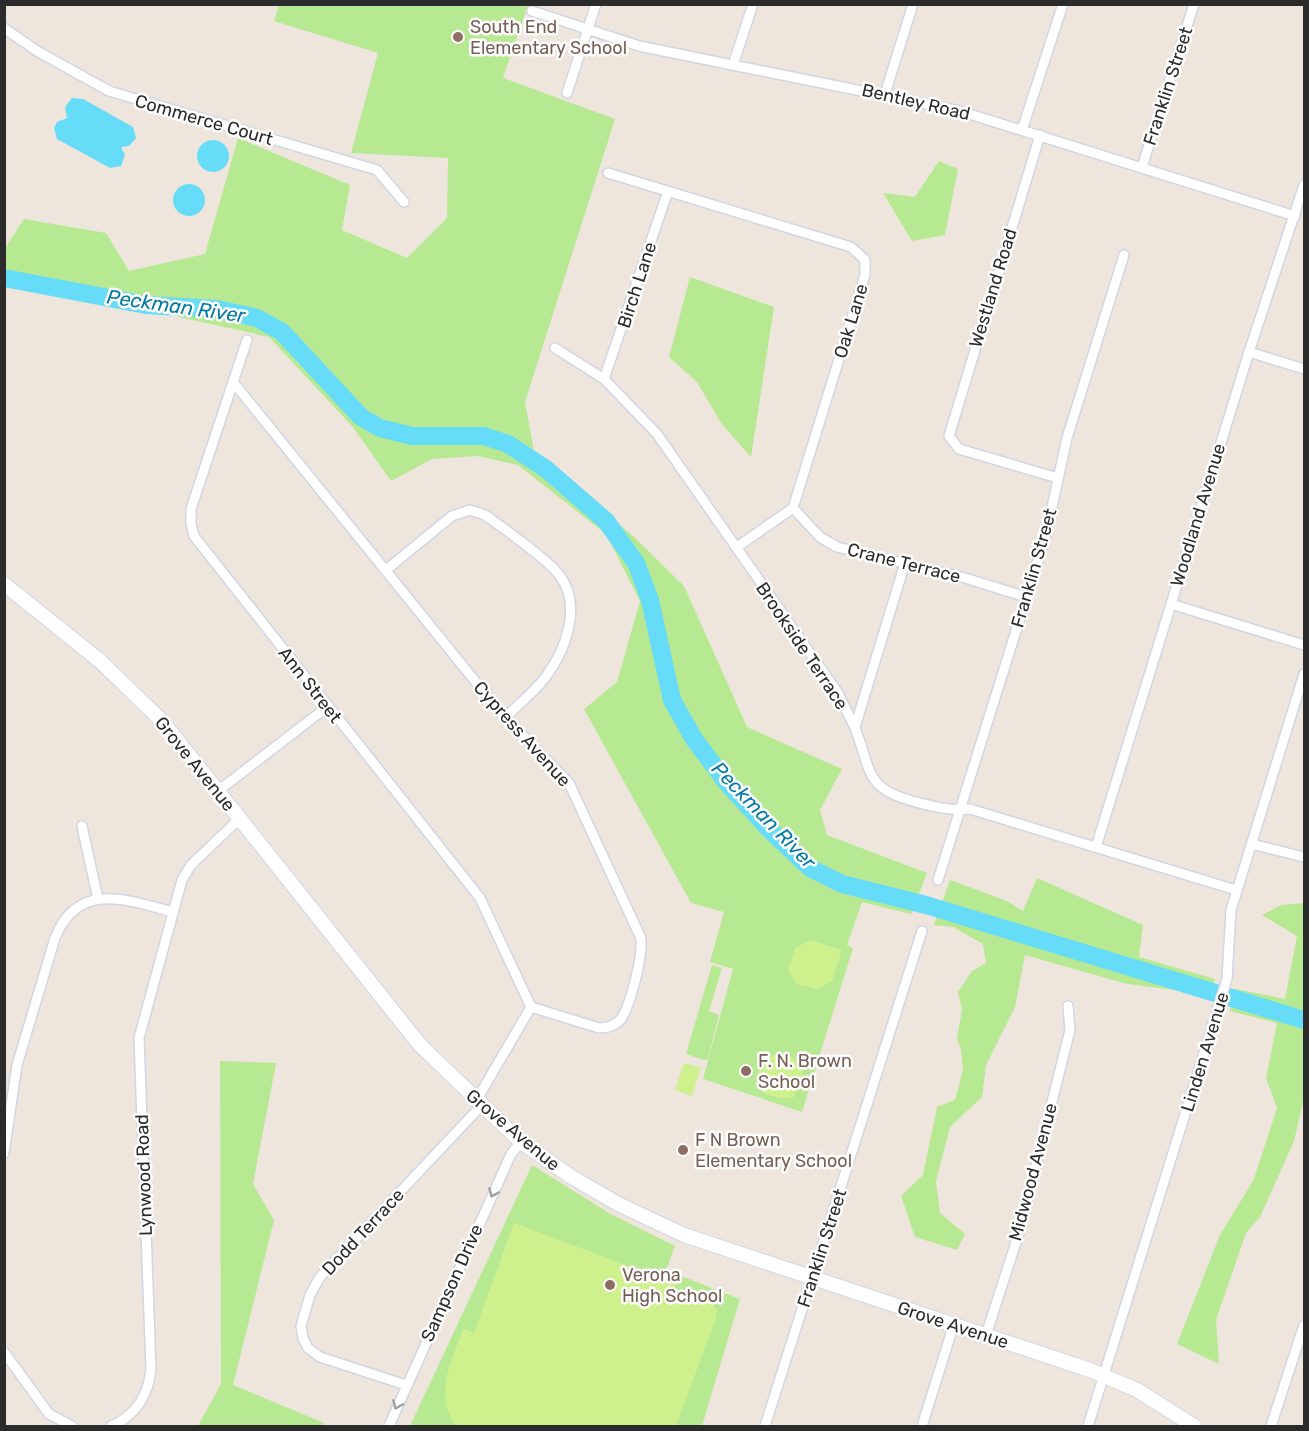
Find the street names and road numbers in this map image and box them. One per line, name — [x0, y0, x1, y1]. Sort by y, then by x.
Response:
street label: Franklin Street — [1139, 24, 1197, 148]
street label: Bentley Road — [860, 79, 972, 125]
street label: Commerce Court — [132, 90, 276, 150]
street label: Westland Road — [964, 226, 1022, 350]
street label: Birch Lane — [613, 239, 661, 331]
street label: Oak Lane — [829, 281, 873, 361]
street label: Woodland Avenue — [1166, 441, 1230, 589]
street label: Franklin Street — [1006, 506, 1062, 630]
street label: Crane Terrace — [845, 538, 963, 588]
street label: Brookside Terrace — [751, 578, 853, 714]
street label: Ann Street — [274, 643, 346, 727]
street label: Cypress Avenue — [469, 677, 575, 791]
street label: Grove Avenue — [150, 712, 240, 816]
street label: Linden Avenue — [1176, 989, 1234, 1115]
street label: Grove Avenue — [462, 1084, 564, 1176]
street label: Midwood Avenue — [1004, 1101, 1062, 1243]
street label: Lynwood Road — [131, 1114, 157, 1236]
street label: Dodd Terrace — [317, 1184, 409, 1280]
street label: Franklin Street — [793, 1186, 851, 1310]
street label: Sampson Drive — [416, 1221, 488, 1345]
street label: Grove Avenue — [895, 1297, 1011, 1353]

